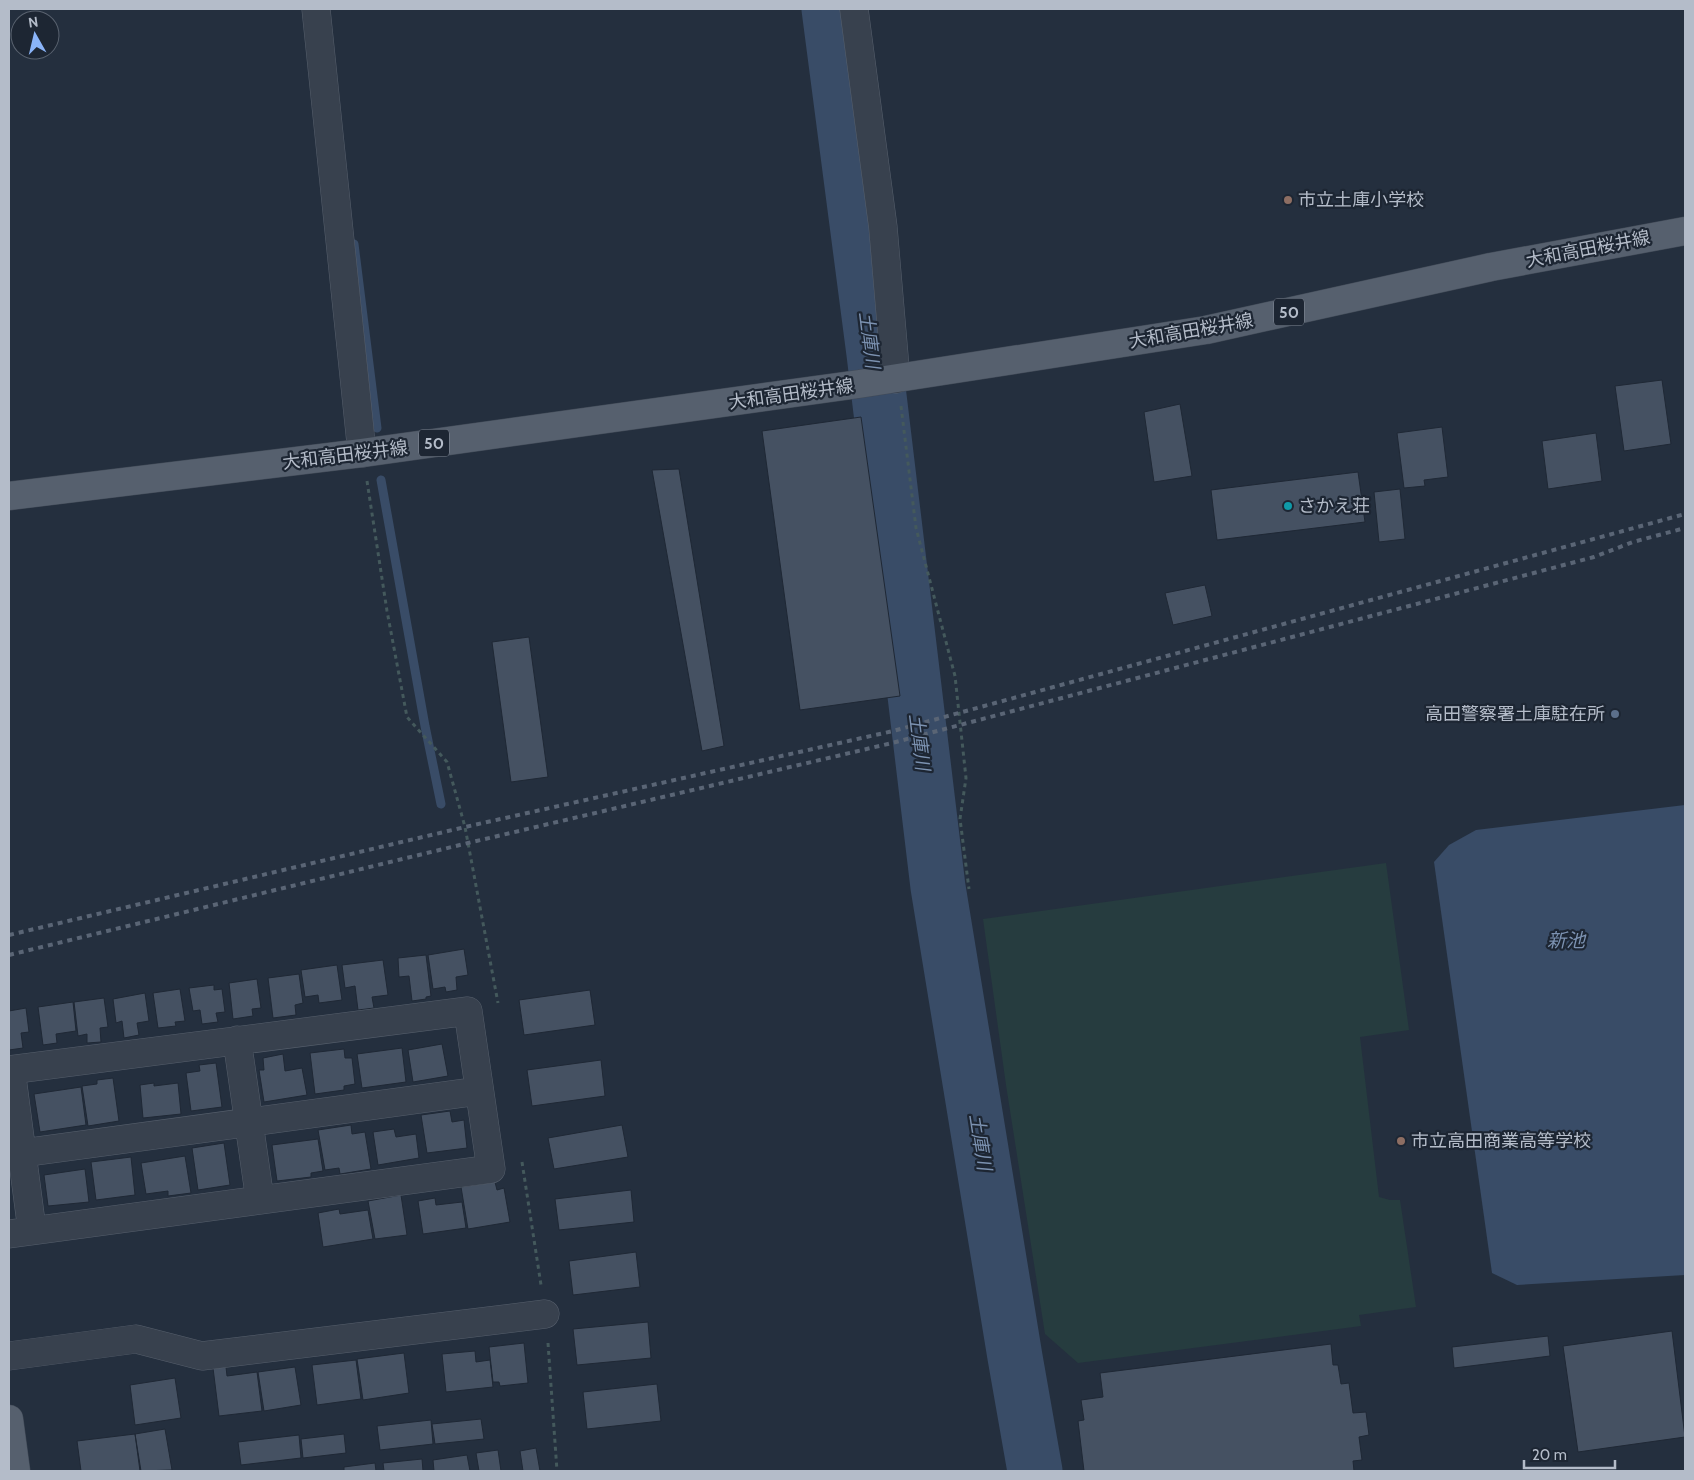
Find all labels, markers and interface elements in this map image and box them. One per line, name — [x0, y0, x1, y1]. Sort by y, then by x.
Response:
north arrow — [10, 10, 60, 60]
text: N — [27, 13, 39, 32]
place label: 市立土庫小学校 — [1298, 189, 1424, 211]
marker: 市立土庫小学校 — [1282, 194, 1294, 206]
street label: 大和高田桜井線 — [1524, 226, 1652, 272]
road number: 50 — [1274, 298, 1304, 326]
street label: 大和高田桜井線 — [1127, 309, 1255, 353]
water label: 土庫川 — [855, 310, 885, 372]
street label: 大和高田桜井線 — [727, 374, 855, 414]
road number: 50 — [419, 429, 449, 456]
street label: 大和高田桜井線 — [281, 436, 409, 474]
place label: さかえ荘 — [1298, 495, 1370, 517]
marker: さかえ荘 — [1282, 500, 1294, 512]
place label: 高田警察署土庫駐在所 — [1425, 703, 1605, 725]
marker: 高田警察署土庫駐在所 — [1609, 708, 1621, 720]
water label: 土庫川 — [905, 712, 935, 774]
water label: 新池 — [1547, 929, 1587, 952]
water label: 土庫川 — [965, 1112, 997, 1174]
place label: 市立高田商業高等学校 — [1411, 1130, 1591, 1152]
marker: 市立高田商業高等学校 — [1395, 1135, 1407, 1147]
scale bar — [1524, 1438, 1615, 1470]
text: 20 m — [1532, 1446, 1567, 1464]

